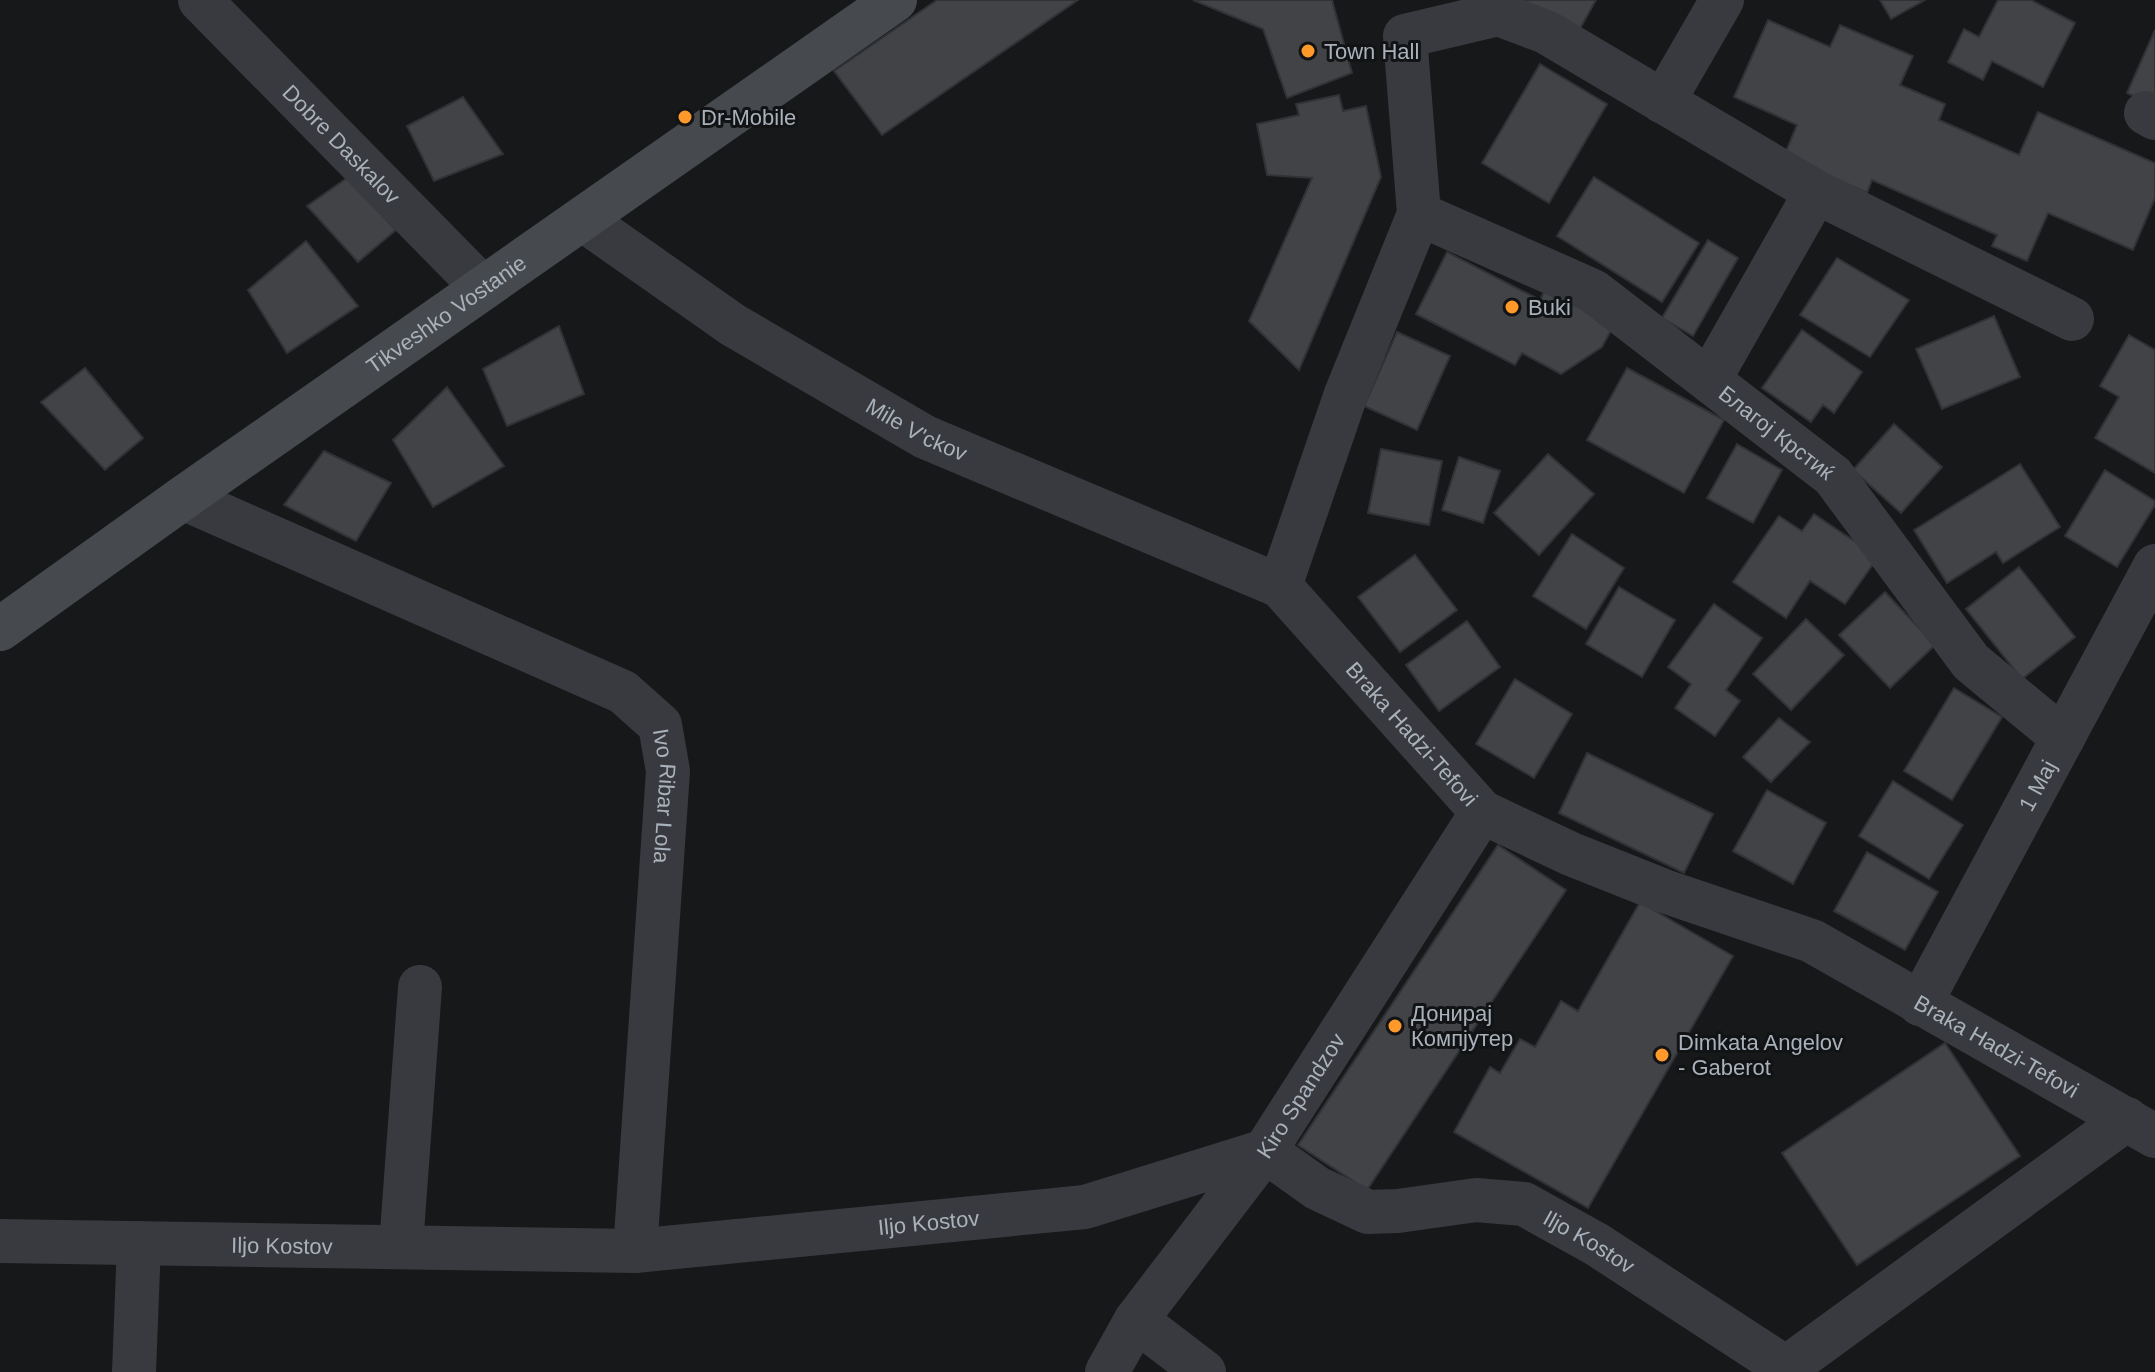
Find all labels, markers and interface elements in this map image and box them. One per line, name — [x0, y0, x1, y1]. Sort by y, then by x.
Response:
place label: Town Hall — [1324, 39, 1419, 64]
marker: Town Hall — [1299, 42, 1317, 60]
street label: Dobre Daskalov — [278, 79, 405, 209]
place label: Dr-Mobile — [701, 105, 796, 130]
marker: Dr-Mobile — [676, 108, 694, 126]
street label: Tikveshko Vostanie — [361, 250, 531, 378]
place label: Buki — [1528, 295, 1571, 320]
marker: Buki — [1503, 298, 1521, 316]
street label: Благој Крстиќ — [1714, 380, 1839, 485]
street label: Mile V'ckov — [862, 393, 971, 466]
street label: Braka Hadzi-Tefovi — [1341, 657, 1483, 811]
street label: Ivo Ribar Lola — [648, 726, 681, 865]
street label: 1 Maj — [2014, 756, 2061, 815]
street label: Braka Hadzi-Tefovi — [1910, 989, 2083, 1102]
place label: Донирај Компјутер — [1411, 1001, 1513, 1051]
marker: Донирај Компјутер — [1386, 1017, 1404, 1035]
street label: Kiro Spandzov — [1251, 1028, 1350, 1163]
place label: Dimkata Angelov - Gaberot — [1678, 1030, 1843, 1080]
marker: Dimkata Angelov - Gaberot — [1653, 1046, 1671, 1064]
street label: Iljo Kostov — [877, 1205, 980, 1240]
street label: Iljo Kostov — [1539, 1205, 1639, 1278]
street label: Iljo Kostov — [231, 1232, 333, 1259]

